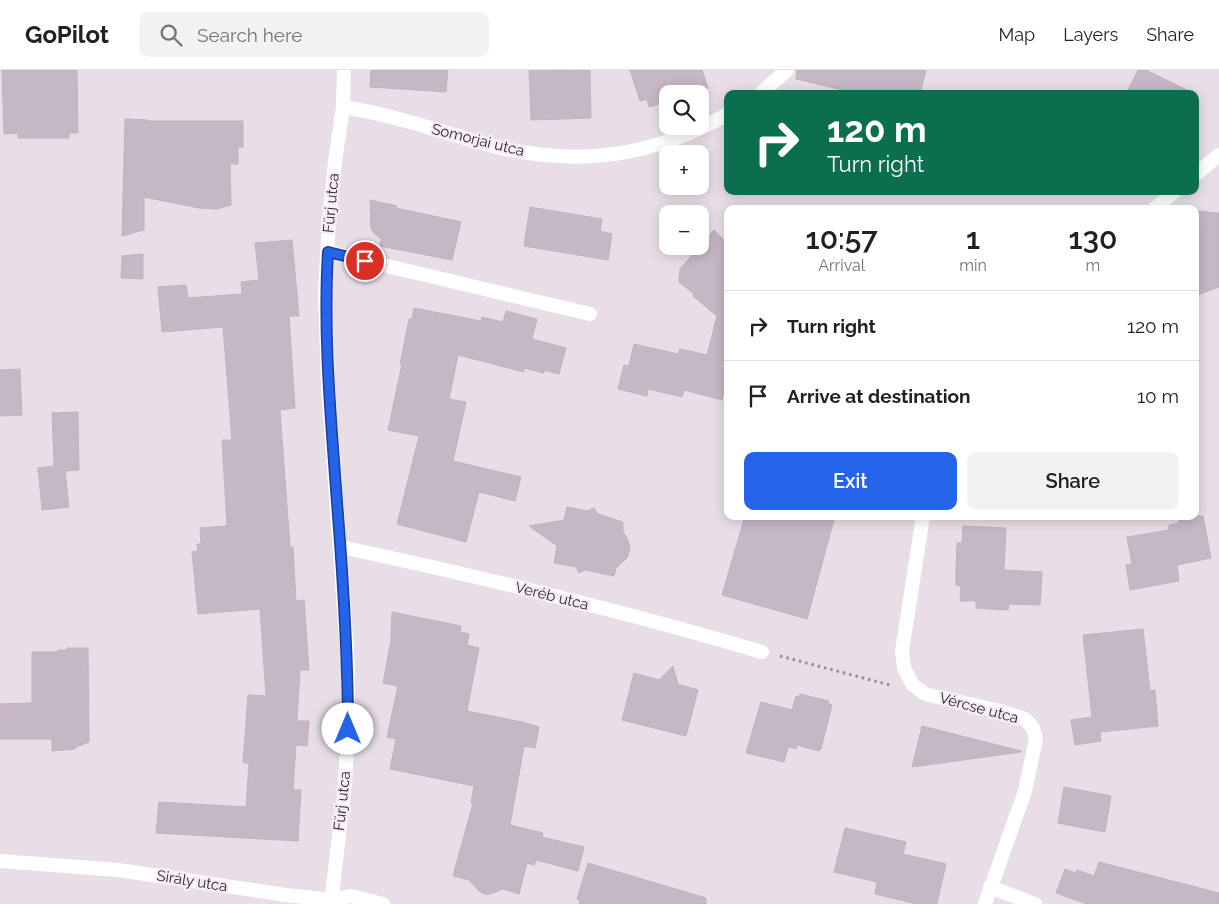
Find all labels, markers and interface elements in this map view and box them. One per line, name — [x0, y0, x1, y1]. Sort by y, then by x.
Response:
search box — [139, 12, 489, 57]
text: GoPilot — [25, 20, 109, 49]
icon: search — [157, 21, 185, 49]
text: Search here — [197, 24, 303, 46]
text: Map — [999, 24, 1035, 45]
text: Layers — [1063, 24, 1118, 45]
text: Share — [1146, 24, 1194, 45]
map controls — [659, 85, 709, 255]
button: search — [659, 85, 709, 135]
text: 120 m — [827, 109, 927, 150]
icon: right — [744, 110, 809, 175]
street label: Somorjai utca — [430, 120, 526, 160]
button: + — [659, 145, 709, 195]
text: Turn right — [827, 151, 924, 177]
street label: Fürj utca — [319, 172, 343, 234]
button: − — [659, 205, 709, 255]
text: 10:57 — [806, 221, 878, 256]
text: 1 — [966, 221, 980, 256]
text: 130 — [1068, 221, 1117, 256]
pin — [344, 240, 386, 282]
icon: arrive — [351, 247, 379, 275]
text: Arrival — [818, 256, 865, 275]
text: min — [959, 256, 987, 275]
text: m — [1086, 256, 1100, 275]
icon: right — [744, 312, 772, 340]
text: Turn right — [787, 315, 876, 337]
text: 120 m — [1127, 315, 1179, 337]
icon: arrive — [744, 382, 772, 410]
text: Arrive at destination — [787, 385, 971, 407]
text: 10 m — [1137, 385, 1179, 407]
button: Exit — [744, 452, 957, 510]
button: Share — [967, 452, 1179, 510]
street label: Veréb utca — [513, 578, 591, 614]
street label: Vércse utca — [937, 689, 1021, 727]
position arrow — [321, 702, 373, 754]
street label: Fürj utca — [330, 770, 354, 832]
street label: Sirály utca — [155, 867, 229, 895]

